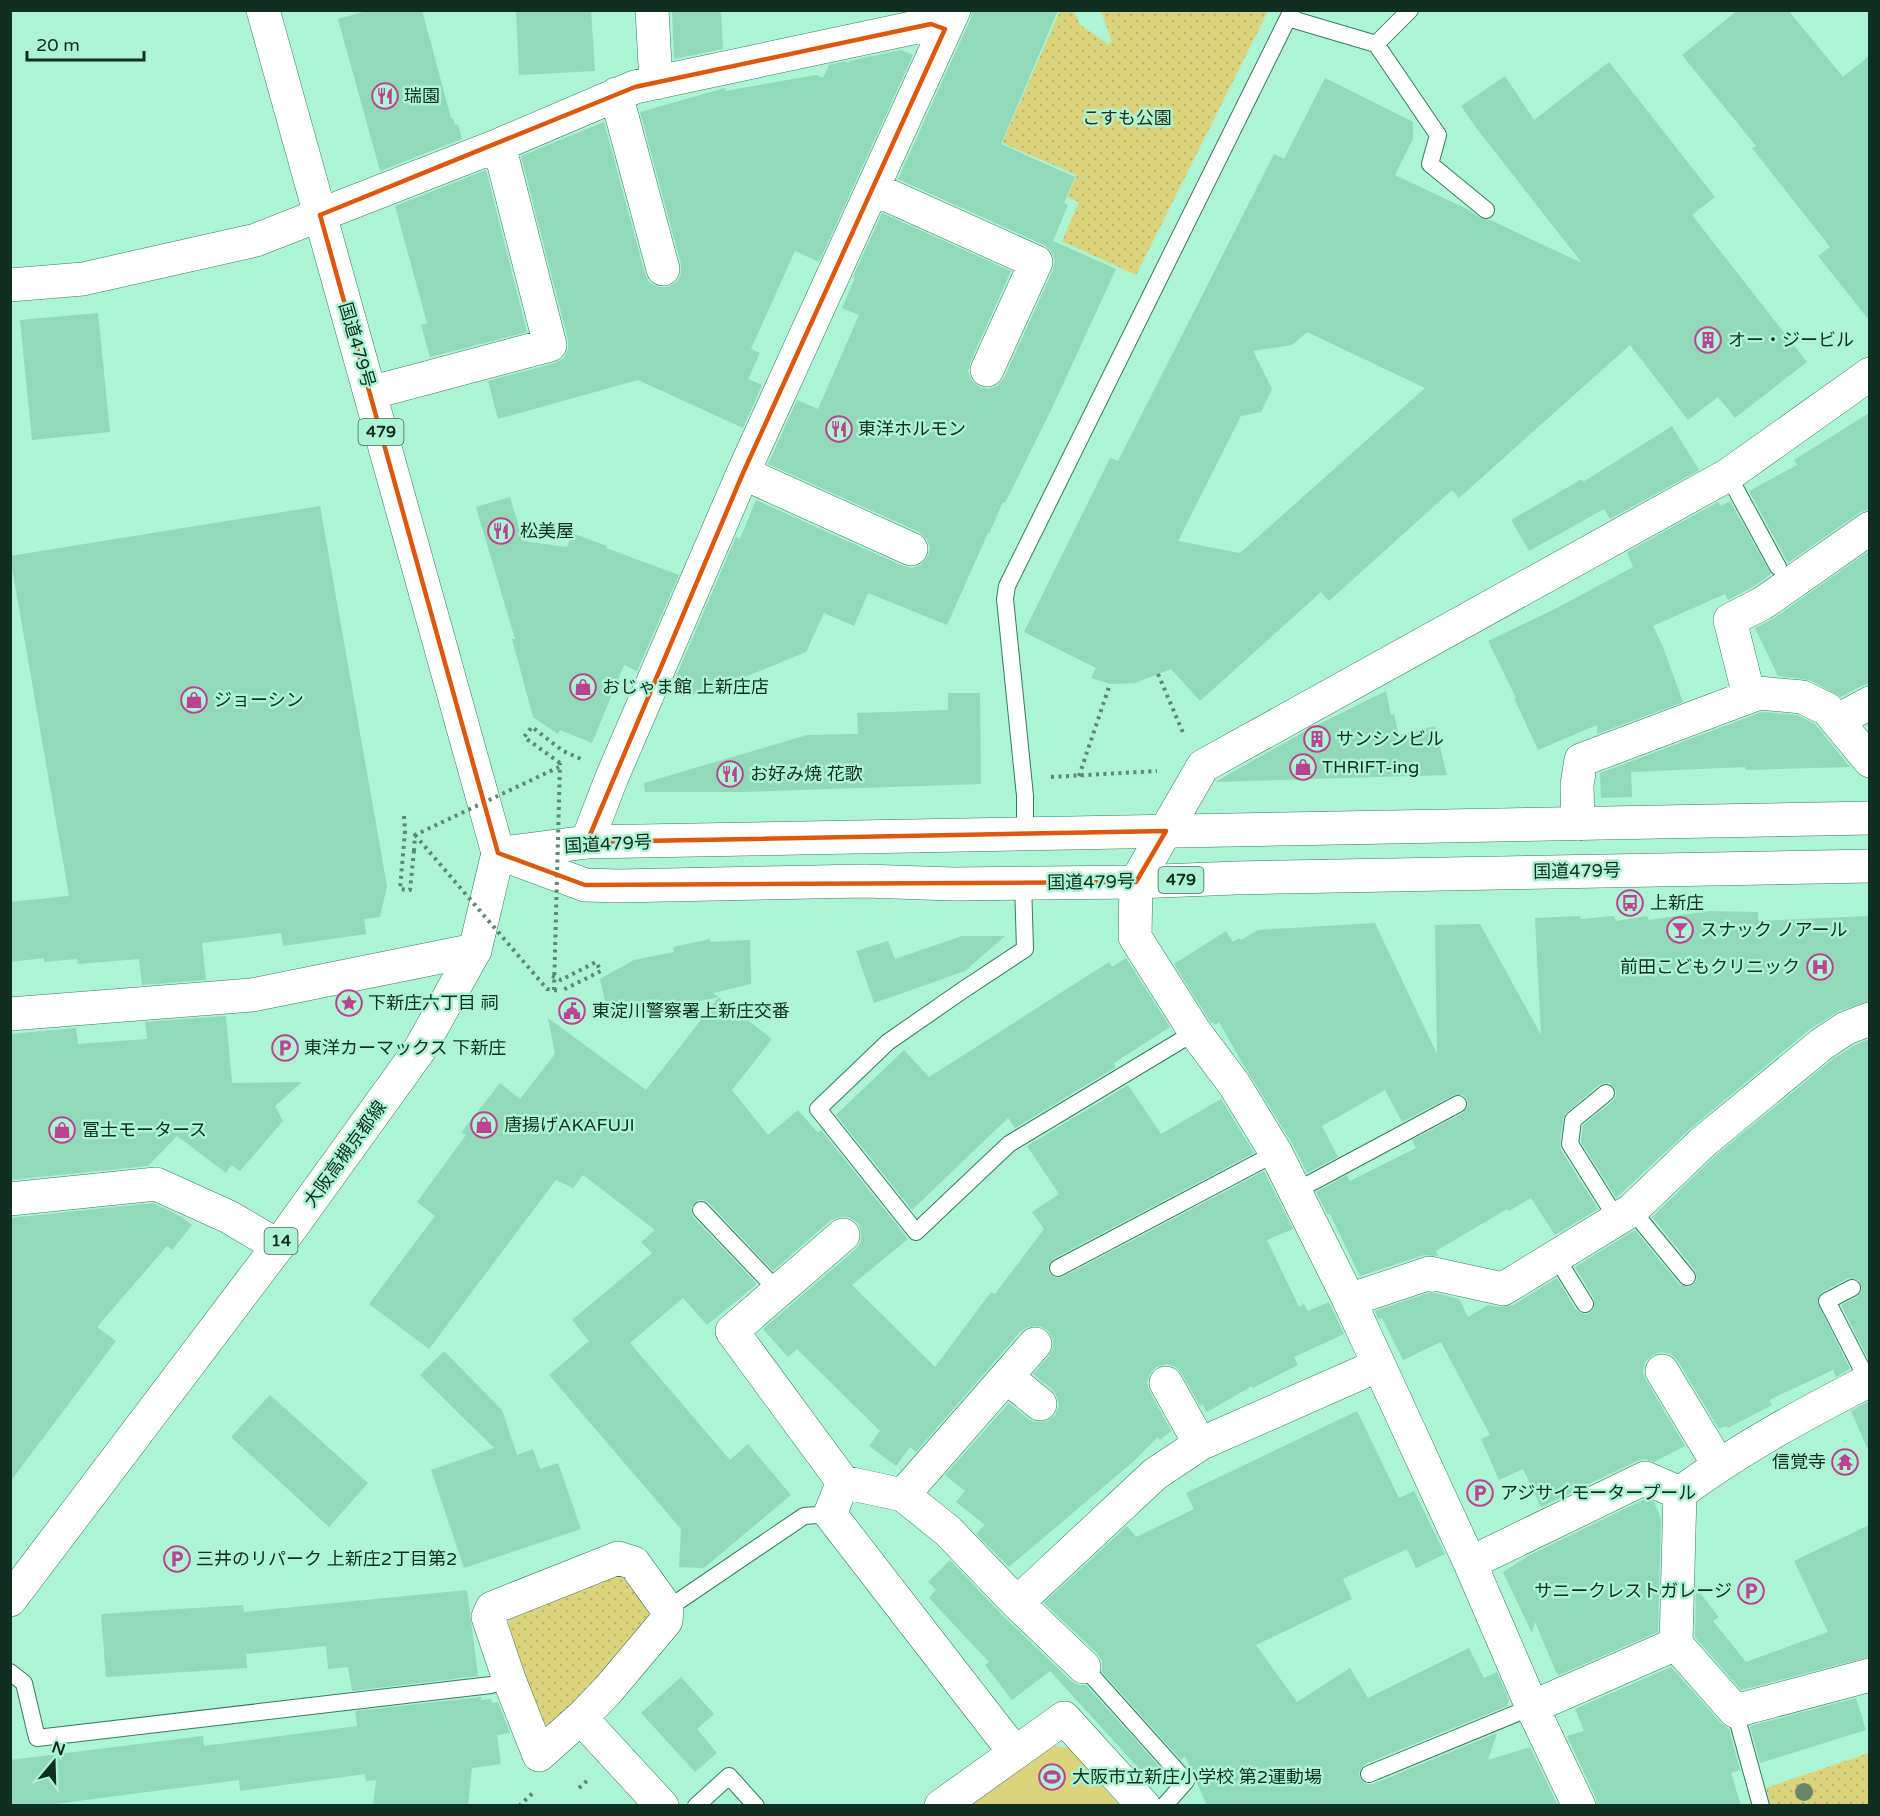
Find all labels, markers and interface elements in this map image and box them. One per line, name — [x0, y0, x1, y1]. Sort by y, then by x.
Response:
scale bar — [27, 24, 144, 62]
text: 20 m — [36, 34, 80, 56]
restaurant icon: 瑞園 — [370, 81, 400, 111]
place label: 瑞園 — [404, 85, 440, 107]
park label: こすも公園 — [1082, 107, 1172, 129]
street label: 国道479号 — [334, 300, 380, 390]
building icon: オー・ジービル — [1693, 325, 1723, 355]
place label: オー・ジービル — [1728, 329, 1854, 351]
restaurant icon: 東洋ホルモン — [824, 414, 854, 444]
place label: 東洋ホルモン — [858, 418, 966, 440]
road number: 479 — [358, 419, 404, 445]
restaurant icon: 松美屋 — [486, 516, 516, 546]
place label: 松美屋 — [520, 520, 574, 542]
shop icon: おじゃま館 上新庄店 — [568, 672, 598, 702]
place label: おじゃま館 上新庄店 — [602, 676, 769, 698]
shop icon: ジョーシン — [179, 685, 209, 715]
place label: ジョーシン — [214, 689, 304, 711]
building icon: サンシンビル — [1302, 724, 1332, 754]
place label: サンシンビル — [1336, 728, 1444, 750]
shop icon: THRIFT-ing — [1288, 752, 1318, 782]
place label: THRIFT-ing — [1322, 756, 1419, 778]
restaurant icon: お好み焼 花歌 — [715, 759, 745, 789]
place label: お好み焼 花歌 — [750, 763, 863, 785]
street label: 国道479号 — [564, 831, 652, 857]
street label: 国道479号 — [1533, 859, 1621, 883]
road number: 479 — [1158, 867, 1204, 893]
street label: 国道479号 — [1047, 870, 1135, 894]
bus stop icon: 上新庄 — [1615, 888, 1645, 918]
place label: 上新庄 — [1650, 892, 1704, 914]
bar icon: スナック ノアール — [1665, 915, 1695, 945]
place label: スナック ノアール — [1700, 919, 1848, 941]
hospital icon: 前田こどもクリニック — [1805, 952, 1835, 982]
place label: 前田こどもクリニック — [1620, 956, 1800, 978]
place icon: 下新庄六丁目 祠 — [334, 988, 364, 1018]
place label: 下新庄六丁目 祠 — [368, 992, 499, 1014]
public building icon: 東淀川警察署上新庄交番 — [557, 996, 587, 1026]
place label: 東淀川警察署上新庄交番 — [592, 1000, 790, 1022]
parking icon: 東洋カーマックス 下新庄 — [270, 1033, 300, 1063]
place label: 東洋カーマックス 下新庄 — [304, 1037, 506, 1059]
street label: 大阪高槻京都線 — [299, 1097, 391, 1211]
shop icon: 唐揚げAKAFUJI — [469, 1110, 499, 1140]
place label: 唐揚げAKAFUJI — [504, 1114, 635, 1136]
shop icon: 冨士モータース — [47, 1115, 77, 1145]
place label: 冨士モータース — [82, 1119, 207, 1141]
road number: 14 — [264, 1228, 298, 1254]
temple icon: 信覚寺 — [1830, 1447, 1860, 1477]
place label: 信覚寺 — [1772, 1451, 1826, 1473]
parking icon: アジサイモータープール — [1465, 1478, 1495, 1508]
place label: アジサイモータープール — [1500, 1482, 1696, 1504]
parking icon: 三井のリパーク 上新庄2丁目第2 — [162, 1544, 192, 1574]
place label: 三井のリパーク 上新庄2丁目第2 — [196, 1548, 457, 1570]
parking icon: サニークレストガレージ — [1736, 1576, 1766, 1606]
place label: サニークレストガレージ — [1534, 1580, 1732, 1602]
north arrow — [24, 1732, 84, 1792]
text: N — [49, 1737, 68, 1760]
sports icon: 大阪市立新庄小学校 第2運動場 — [1037, 1762, 1067, 1792]
place label: 大阪市立新庄小学校 第2運動場 — [1072, 1766, 1322, 1788]

